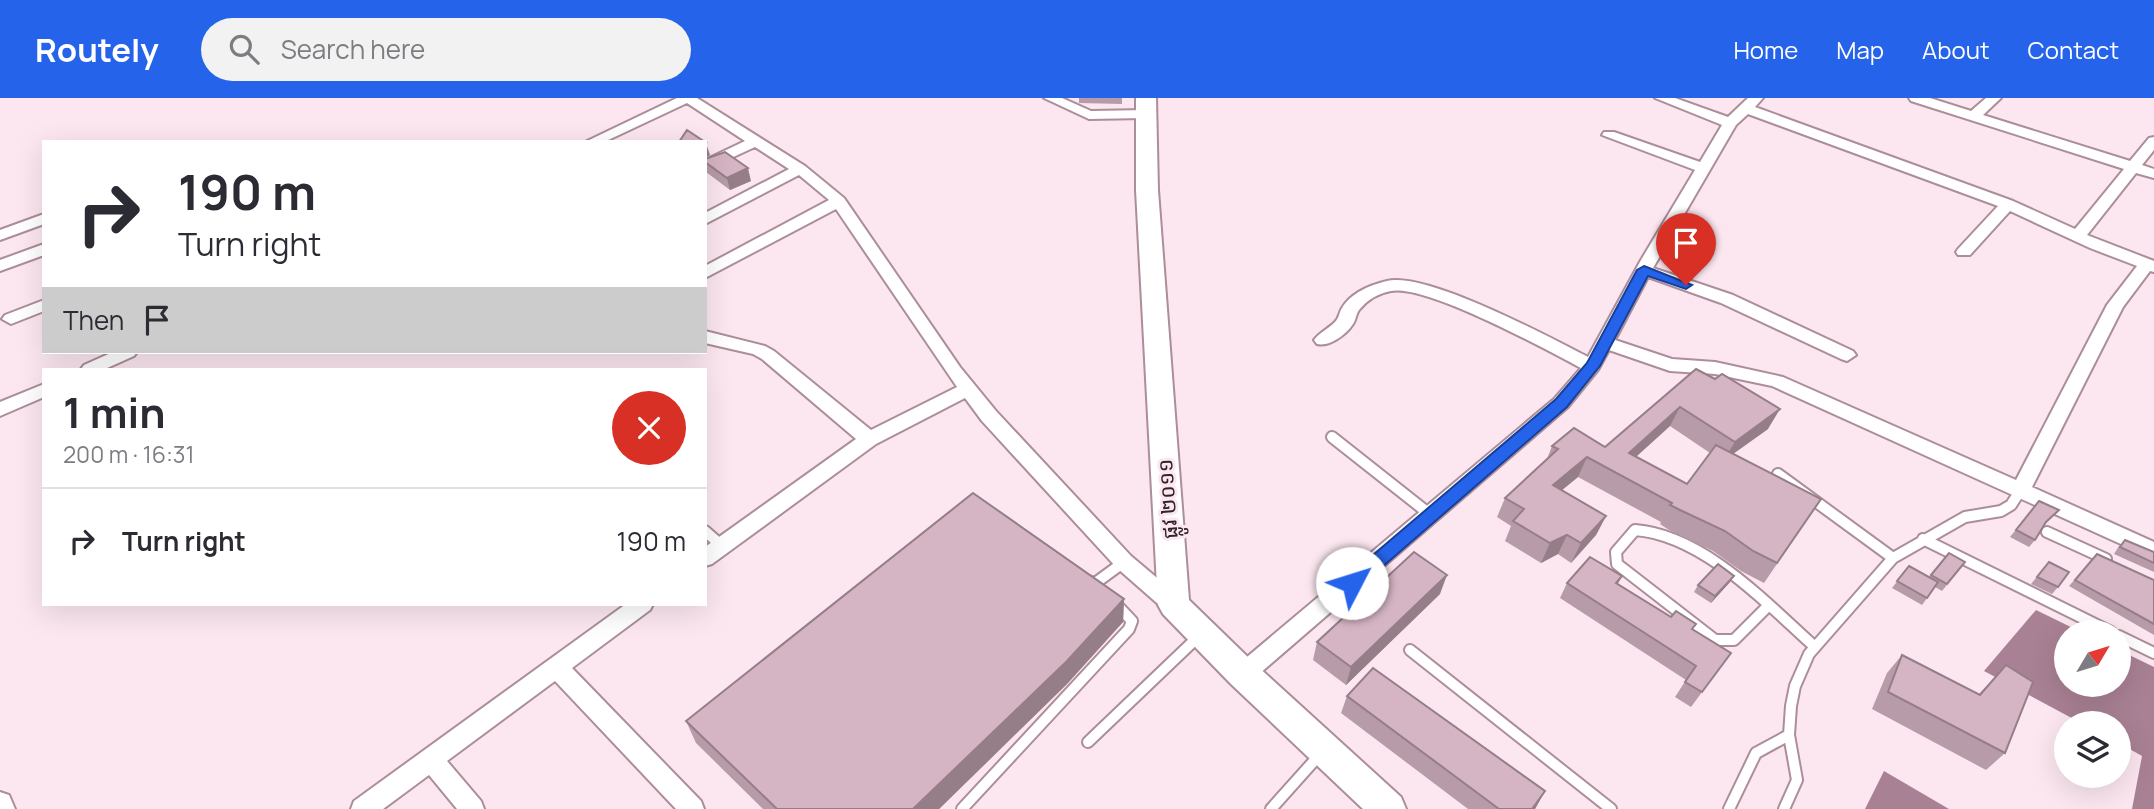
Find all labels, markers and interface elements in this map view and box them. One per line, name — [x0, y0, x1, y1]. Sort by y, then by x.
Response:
search box — [201, 18, 691, 81]
text: Routely — [35, 27, 159, 72]
icon: search — [225, 30, 263, 68]
text: Search here — [281, 31, 425, 67]
text: Home — [1733, 33, 1798, 66]
text: Map — [1836, 33, 1884, 66]
text: About — [1922, 33, 1990, 66]
text: Contact — [2028, 33, 2119, 66]
text: 190 m — [178, 158, 316, 225]
icon: right — [63, 168, 154, 259]
pin — [1656, 213, 1716, 285]
text: Turn right — [178, 222, 321, 266]
icon: arrive — [1667, 224, 1705, 262]
icon: arrive — [138, 301, 176, 339]
text: Then — [63, 302, 124, 338]
text: 1 min — [63, 383, 166, 441]
button: close — [612, 391, 686, 465]
text: 200 m · 16:31 — [63, 438, 195, 470]
street label: ផ្លូវ ២០១១ — [1150, 458, 1190, 540]
icon: right — [63, 522, 101, 560]
text: Turn right — [122, 523, 246, 559]
text: 190 m — [617, 523, 686, 559]
position arrow — [1315, 546, 1389, 620]
north arrow — [2054, 620, 2132, 696]
map controls — [2054, 620, 2131, 788]
button: layers — [2054, 711, 2131, 788]

